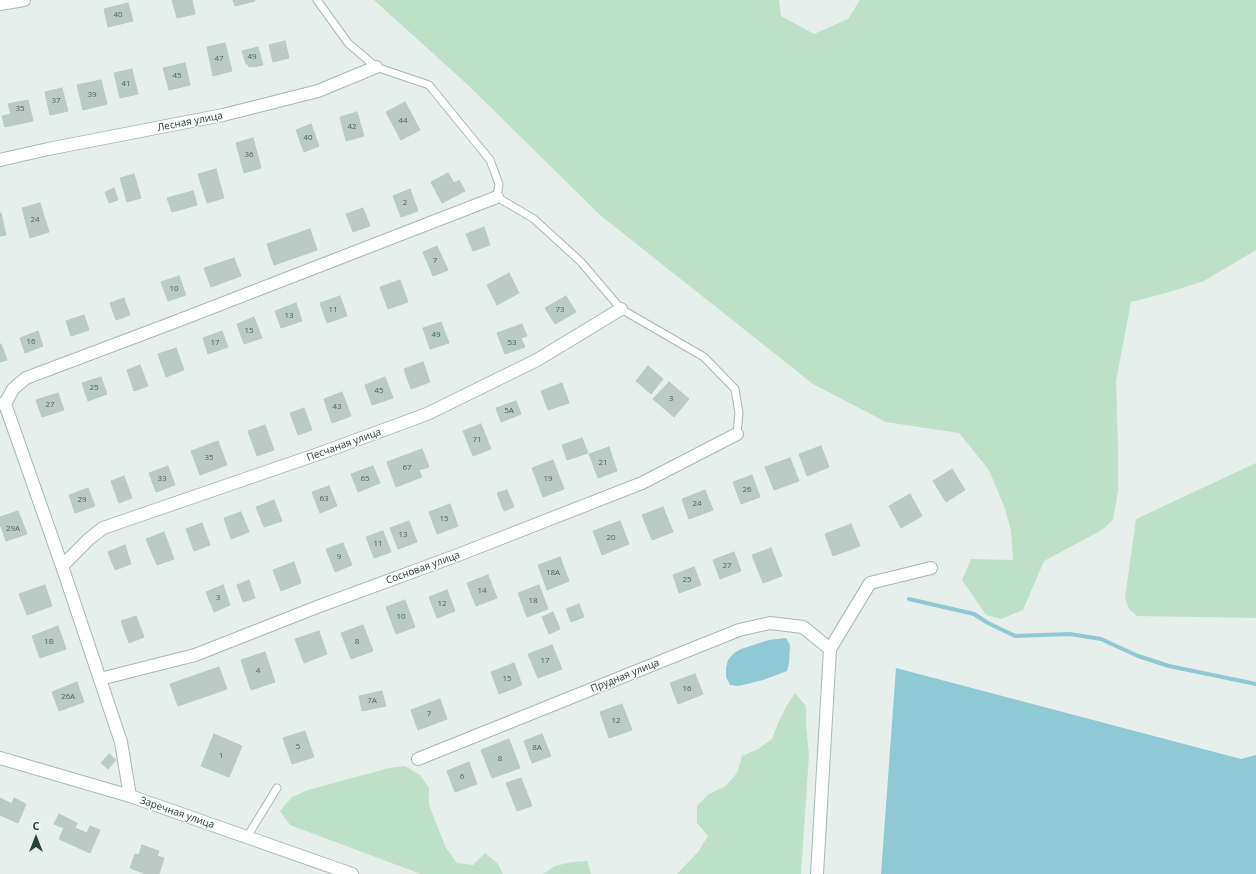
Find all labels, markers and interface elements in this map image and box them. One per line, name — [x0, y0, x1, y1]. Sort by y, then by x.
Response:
house number: 40 — [113, 10, 123, 20]
house number: 49 — [247, 52, 257, 62]
house number: 47 — [214, 54, 224, 64]
house number: 45 — [172, 71, 182, 81]
house number: 41 — [121, 79, 131, 89]
house number: 39 — [87, 90, 97, 100]
house number: 37 — [51, 96, 61, 106]
house number: 35 — [15, 104, 25, 114]
street label: Лесная улица — [156, 110, 224, 134]
house number: 44 — [398, 116, 408, 126]
house number: 42 — [347, 122, 357, 132]
house number: 40 — [303, 133, 313, 143]
house number: 36 — [244, 150, 254, 160]
house number: 2 — [403, 198, 407, 208]
house number: 24 — [30, 215, 40, 225]
house number: 7 — [433, 256, 437, 266]
house number: 10 — [169, 284, 179, 294]
house number: 11 — [328, 305, 338, 315]
house number: 73 — [555, 305, 565, 315]
house number: 13 — [284, 311, 294, 321]
house number: 15 — [244, 326, 254, 336]
house number: 49 — [431, 330, 441, 340]
house number: 16 — [26, 337, 36, 347]
house number: 17 — [210, 338, 220, 348]
house number: 53 — [507, 338, 517, 348]
house number: 25 — [89, 383, 99, 393]
house number: 45 — [374, 386, 384, 396]
house number: 3 — [669, 394, 673, 404]
house number: 27 — [45, 400, 55, 410]
house number: 43 — [332, 402, 342, 412]
house number: 5А — [504, 406, 514, 416]
street label: Песчаная улица — [305, 426, 383, 464]
house number: 71 — [472, 435, 482, 445]
house number: 35 — [204, 453, 214, 463]
house number: 21 — [598, 458, 608, 468]
house number: 67 — [402, 463, 412, 473]
house number: 33 — [157, 474, 167, 484]
house number: 65 — [360, 474, 370, 484]
house number: 19 — [543, 474, 553, 484]
house number: 26 — [742, 485, 752, 495]
house number: 63 — [319, 494, 329, 504]
house number: 29 — [77, 495, 87, 505]
house number: 24 — [692, 499, 702, 509]
house number: 15 — [439, 514, 449, 524]
house number: 29А — [6, 524, 20, 534]
house number: 13 — [398, 530, 408, 540]
house number: 20 — [606, 533, 616, 543]
house number: 11 — [373, 539, 383, 549]
street label: Сосновая улица — [384, 549, 462, 587]
house number: 9 — [337, 552, 341, 562]
house number: 27 — [722, 561, 732, 571]
house number: 18А — [546, 568, 560, 578]
house number: 25 — [682, 575, 692, 585]
house number: 14 — [477, 586, 487, 596]
house number: 3 — [216, 593, 220, 603]
house number: 18 — [528, 596, 538, 606]
house number: 12 — [437, 599, 447, 609]
house number: 10 — [396, 612, 406, 622]
house number: 1В — [44, 637, 54, 647]
house number: 8 — [355, 637, 359, 647]
house number: 17 — [540, 656, 550, 666]
street label: Прудная улица — [589, 657, 661, 695]
house number: 4 — [256, 666, 260, 676]
house number: 15 — [502, 674, 512, 684]
house number: 16 — [682, 684, 692, 694]
house number: 26А — [61, 692, 75, 702]
house number: 7А — [367, 696, 377, 706]
house number: 7 — [427, 709, 431, 719]
house number: 12 — [611, 716, 621, 726]
house number: 5 — [296, 742, 300, 752]
house number: 8А — [532, 743, 542, 753]
house number: 1 — [219, 751, 223, 761]
house number: 8 — [498, 754, 502, 764]
house number: 6 — [460, 772, 464, 782]
street label: Заречная улица — [138, 795, 216, 831]
north arrow — [16, 818, 56, 858]
text: С — [32, 818, 40, 833]

